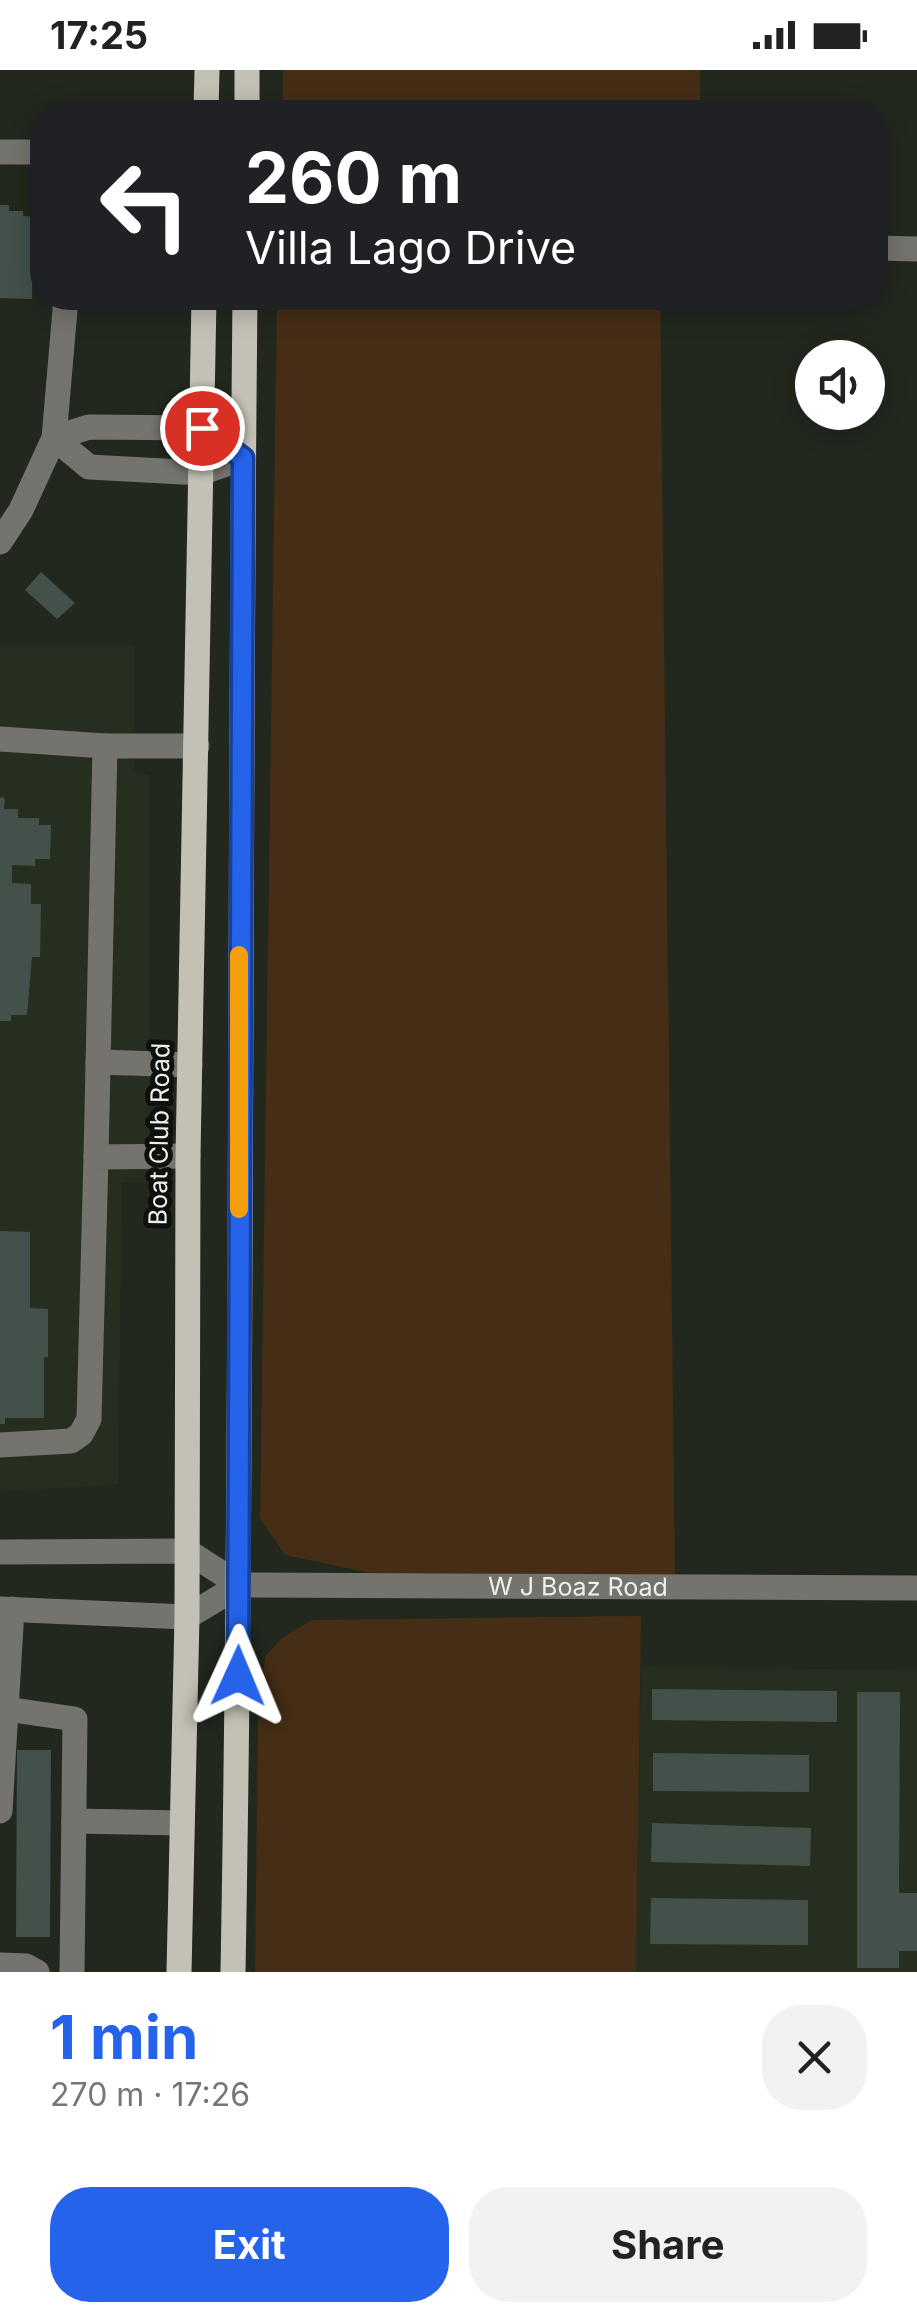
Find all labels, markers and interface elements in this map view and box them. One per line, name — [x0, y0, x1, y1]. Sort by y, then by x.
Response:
text: 17:25 — [50, 12, 148, 58]
text: 260 m — [245, 135, 462, 220]
icon: left — [80, 140, 210, 270]
text: Villa Lago Drive — [245, 220, 576, 275]
map controls — [795, 340, 885, 430]
button: sound — [795, 340, 885, 430]
pin — [160, 386, 245, 471]
icon: arrive — [175, 401, 230, 456]
street label: Boat Club Road — [142, 1042, 176, 1226]
street label: W J Boaz Road — [488, 1571, 668, 1602]
position arrow — [186, 1624, 290, 1728]
text: 1 min — [50, 2001, 198, 2073]
button: close — [762, 2005, 867, 2110]
text: 270 m · 17:26 — [50, 2075, 250, 2114]
button: Exit — [50, 2187, 449, 2302]
button: Share — [469, 2187, 867, 2302]

